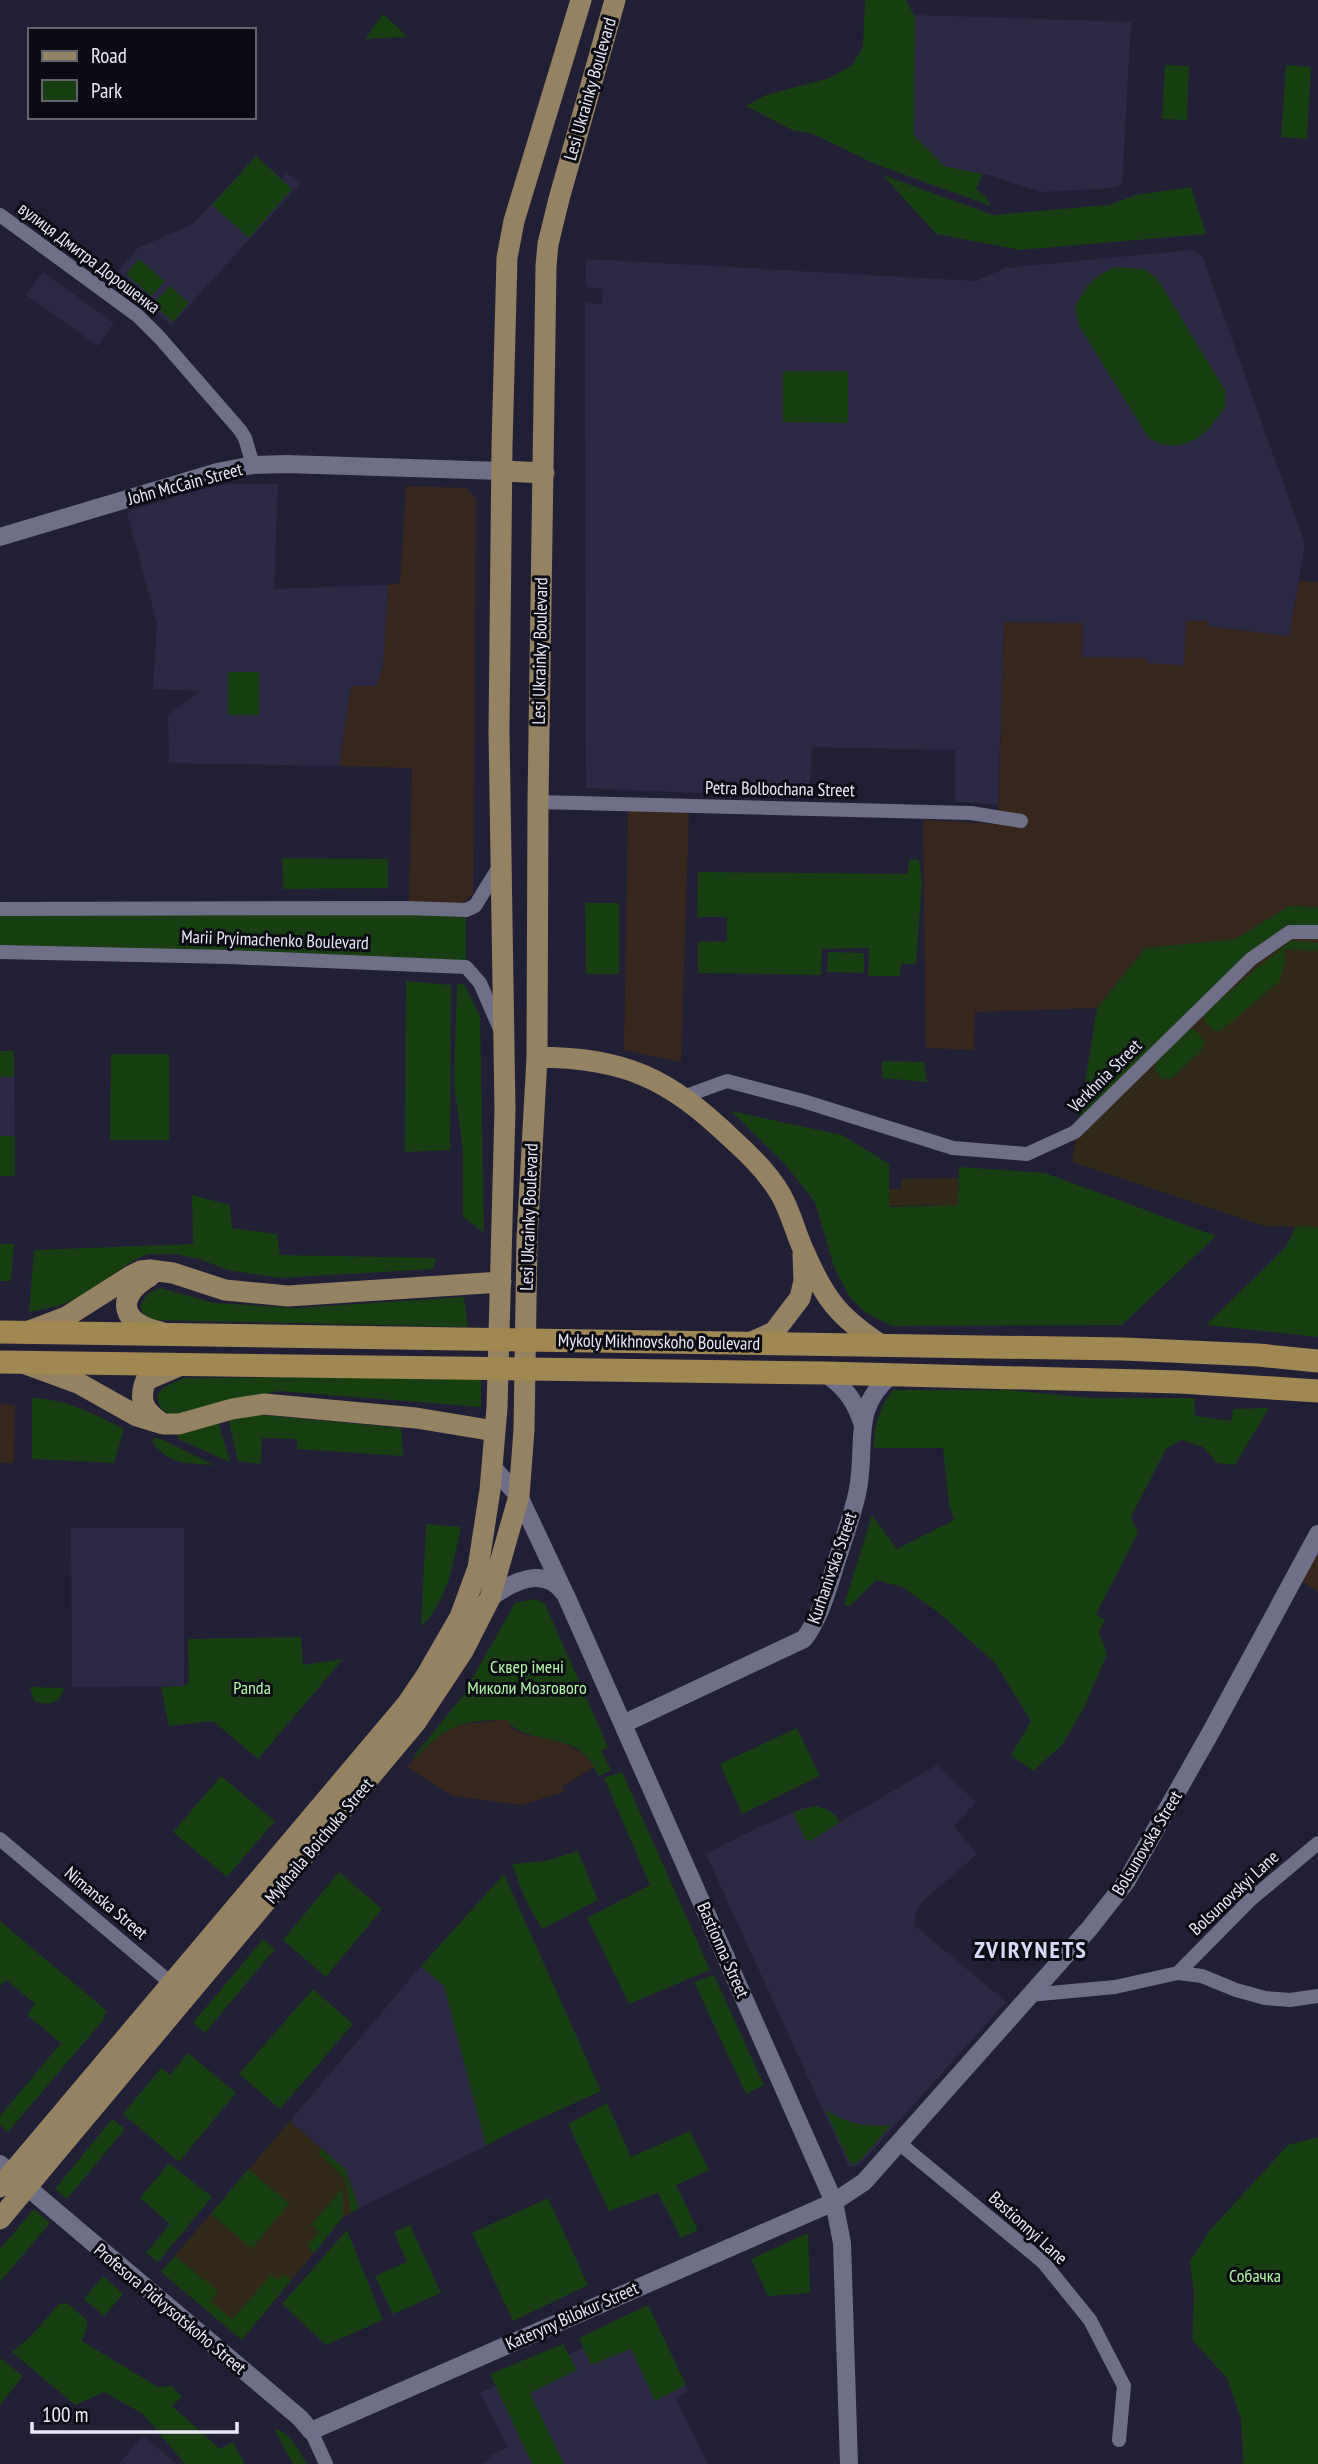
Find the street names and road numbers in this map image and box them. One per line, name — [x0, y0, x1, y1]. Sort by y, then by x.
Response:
street label: Lesi Ukrainky Boulevard — [558, 15, 621, 163]
street label: вулиця Дмитра Дорошенка — [14, 197, 165, 318]
street label: John McCain Street — [124, 457, 245, 510]
street label: Lesi Ukrainky Boulevard — [527, 577, 552, 725]
street label: Petra Bolbochana Street — [705, 776, 855, 801]
street label: Marii Pryimachenko Boulevard — [181, 925, 369, 954]
street label: Verkhnia Street — [1062, 1034, 1146, 1118]
street label: Lesi Ukrainky Boulevard — [514, 1143, 543, 1291]
street label: Mykoly Mikhnovskoho Boulevard — [558, 1328, 760, 1355]
street label: Kurhanivska Street — [802, 1509, 861, 1627]
street label: Mykhaila Boichuka Street — [259, 1773, 378, 1908]
street label: Bolsunovska Street — [1106, 1786, 1187, 1899]
street label: Bolsunovskyi Lane — [1184, 1845, 1283, 1940]
street label: Nimanska Street — [60, 1861, 153, 1944]
street label: Bastionna Street — [692, 1898, 755, 2001]
street label: Bastionnyi Lane — [984, 2186, 1073, 2269]
street label: Profesora Pidvysotskoho Street — [89, 2238, 251, 2379]
street label: Kateryny Bilokur Street — [502, 2276, 642, 2355]

